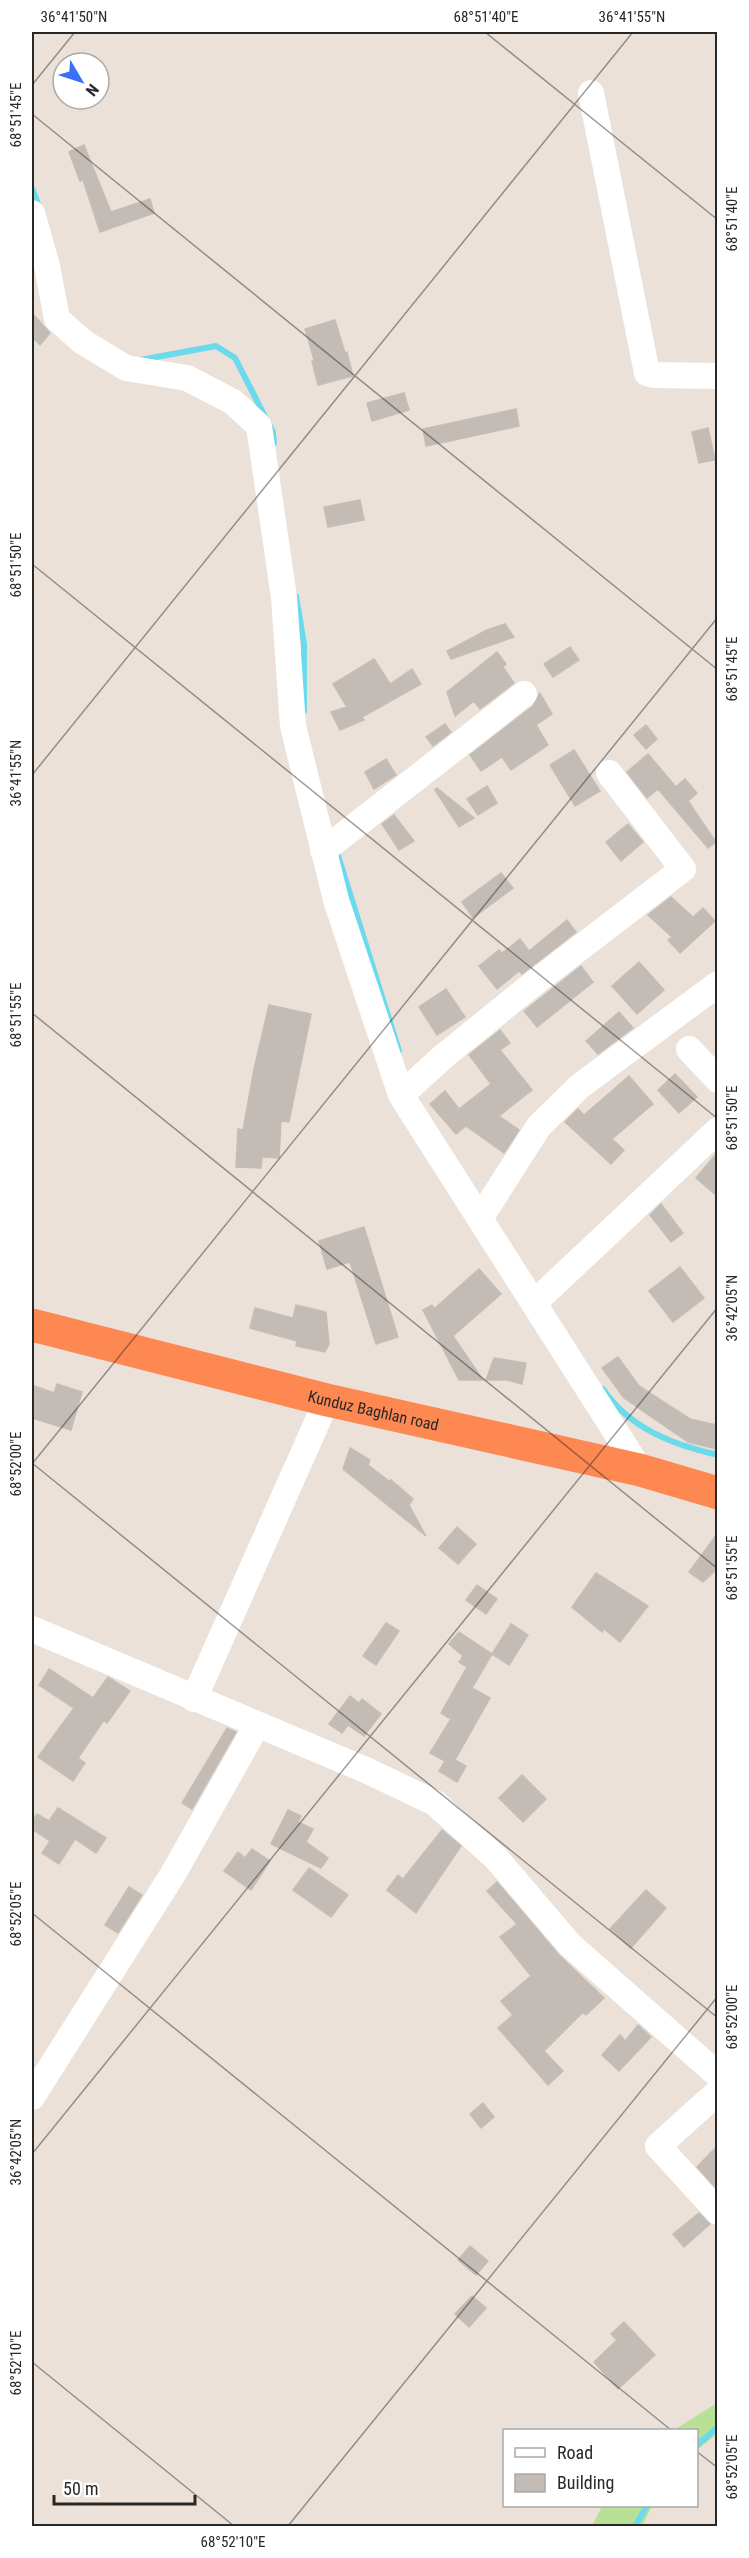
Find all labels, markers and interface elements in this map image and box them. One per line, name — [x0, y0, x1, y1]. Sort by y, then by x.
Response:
text: 36°41'50"N — [41, 8, 107, 26]
text: 68°51'40"E — [454, 8, 518, 26]
text: 36°41'55"N — [599, 8, 665, 26]
north arrow — [51, 51, 111, 111]
text: N — [82, 80, 103, 100]
text: 68°51'45"E — [7, 83, 25, 147]
text: 68°51'40"E — [723, 187, 741, 251]
text: 68°51'50"E — [7, 533, 25, 597]
text: 68°51'45"E — [723, 637, 741, 701]
text: 36°41'55"N — [7, 740, 25, 806]
text: 68°51'55"E — [7, 983, 25, 1047]
text: 68°51'50"E — [723, 1086, 741, 1150]
text: 36°42'05"N — [723, 1275, 741, 1341]
street label: Kunduz Baghlan road — [306, 1386, 441, 1434]
text: 68°52'00"E — [7, 1432, 25, 1496]
text: 68°51'55"E — [723, 1536, 741, 1600]
text: 68°52'05"E — [7, 1882, 25, 1946]
text: 68°52'00"E — [723, 1985, 741, 2049]
text: 36°42'05"N — [7, 2119, 25, 2185]
text: 68°52'10"E — [7, 2331, 25, 2395]
legend — [503, 2429, 698, 2507]
text: 68°52'05"E — [723, 2435, 741, 2499]
text: Road — [557, 2442, 593, 2463]
scale bar — [54, 2468, 195, 2506]
text: Building — [557, 2472, 614, 2493]
text: 50 m — [63, 2478, 98, 2499]
text: 68°52'10"E — [201, 2533, 265, 2551]

